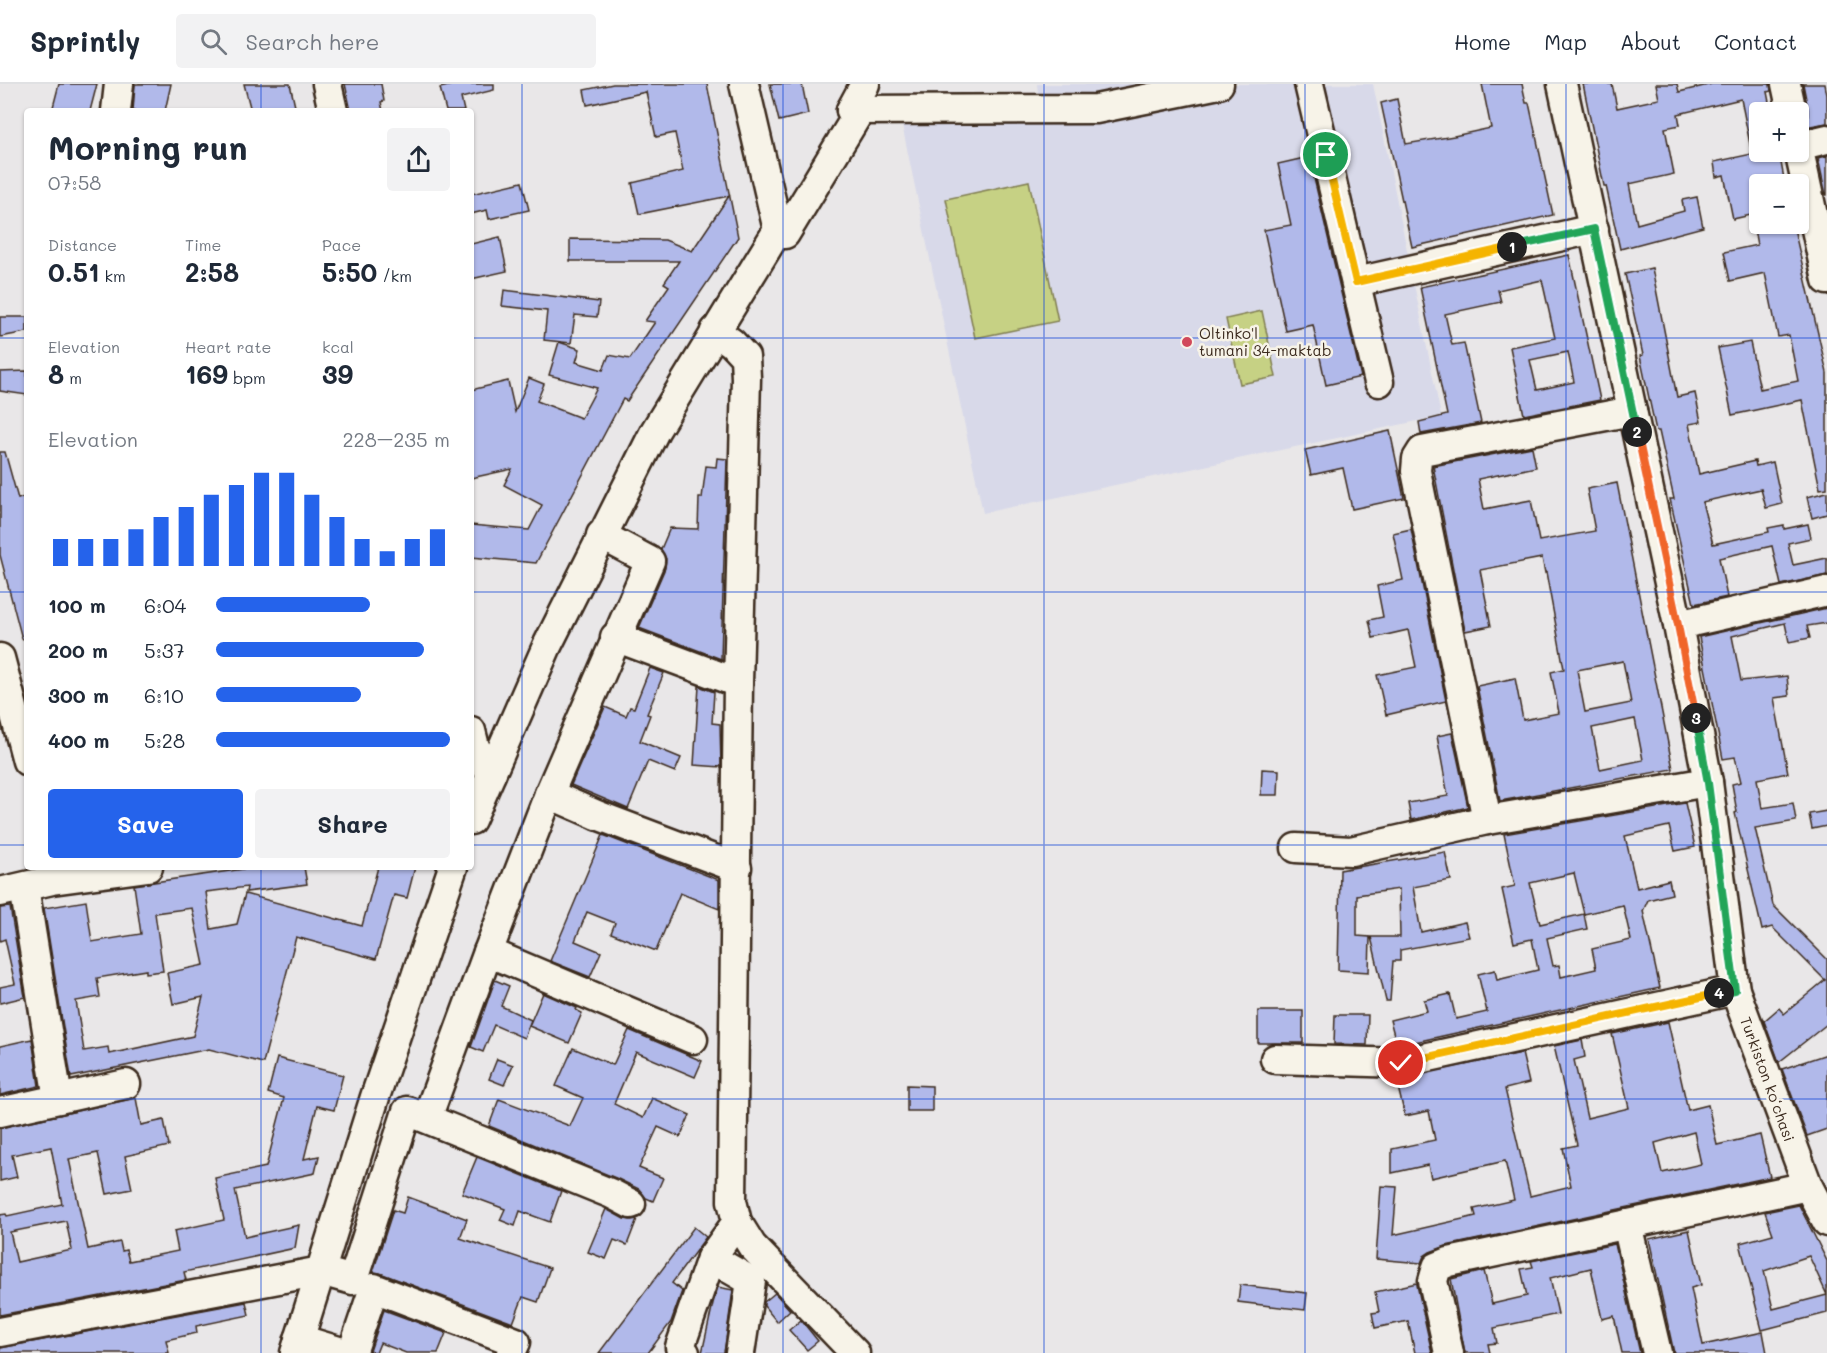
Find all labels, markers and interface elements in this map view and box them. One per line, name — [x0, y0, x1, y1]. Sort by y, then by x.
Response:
search box — [176, 14, 596, 68]
text: Sprintly — [30, 23, 140, 59]
icon: search — [197, 25, 230, 58]
text: Search here — [245, 27, 379, 56]
text: Home — [1454, 28, 1511, 55]
text: Map — [1544, 28, 1587, 55]
text: About — [1620, 28, 1681, 55]
text: Contact — [1714, 28, 1797, 55]
map controls — [1749, 102, 1809, 234]
button: + — [1749, 102, 1809, 162]
text: Morning run — [48, 125, 248, 168]
button: share — [387, 128, 450, 191]
pin — [1300, 129, 1351, 180]
icon: arrive — [1309, 138, 1342, 171]
text: 07:58 — [48, 169, 101, 195]
button: − — [1749, 174, 1809, 234]
pin: 1 — [1497, 232, 1527, 262]
text: Distance — [48, 234, 117, 255]
text: Time — [185, 234, 221, 255]
text: Pace — [322, 234, 361, 255]
text: 1 — [1508, 236, 1516, 257]
text: 0.51 — [48, 255, 99, 289]
text: 2:58 — [185, 255, 239, 289]
text: 5:50 — [322, 255, 377, 289]
text: km — [99, 265, 126, 286]
text: /km — [377, 265, 412, 286]
place label: Oltinko'l tumani 34-maktab — [1199, 323, 1332, 360]
marker: Oltinko'l tumani 34-maktab — [1180, 335, 1194, 349]
text: Elevation — [48, 336, 120, 357]
text: Heart rate — [185, 336, 271, 357]
text: kcal — [322, 336, 354, 357]
text: 8 — [48, 357, 64, 391]
text: 169 — [185, 357, 228, 391]
text: 39 — [322, 357, 353, 391]
text: m — [64, 367, 82, 388]
text: bpm — [228, 367, 266, 388]
pin: 2 — [1622, 417, 1652, 447]
text: 2 — [1633, 421, 1641, 442]
text: Elevation — [48, 426, 138, 452]
text: 228–235 m — [342, 426, 450, 452]
text: 100 m — [48, 592, 106, 618]
text: 6:04 — [144, 592, 186, 618]
text: 200 m — [48, 637, 108, 663]
text: 5:37 — [144, 637, 185, 663]
text: 300 m — [48, 682, 109, 708]
text: 6:10 — [144, 682, 184, 708]
pin: 3 — [1681, 703, 1711, 733]
text: 3 — [1691, 707, 1701, 728]
text: 400 m — [48, 727, 109, 753]
text: 5:28 — [144, 727, 185, 753]
button: Save — [48, 789, 243, 858]
button: Share — [255, 789, 450, 858]
pin: 4 — [1704, 978, 1734, 1008]
text: 4 — [1714, 982, 1724, 1003]
street label: Turkiston koʻchasi — [1736, 1014, 1800, 1144]
pin — [1375, 1037, 1426, 1088]
icon: check — [1384, 1046, 1417, 1079]

